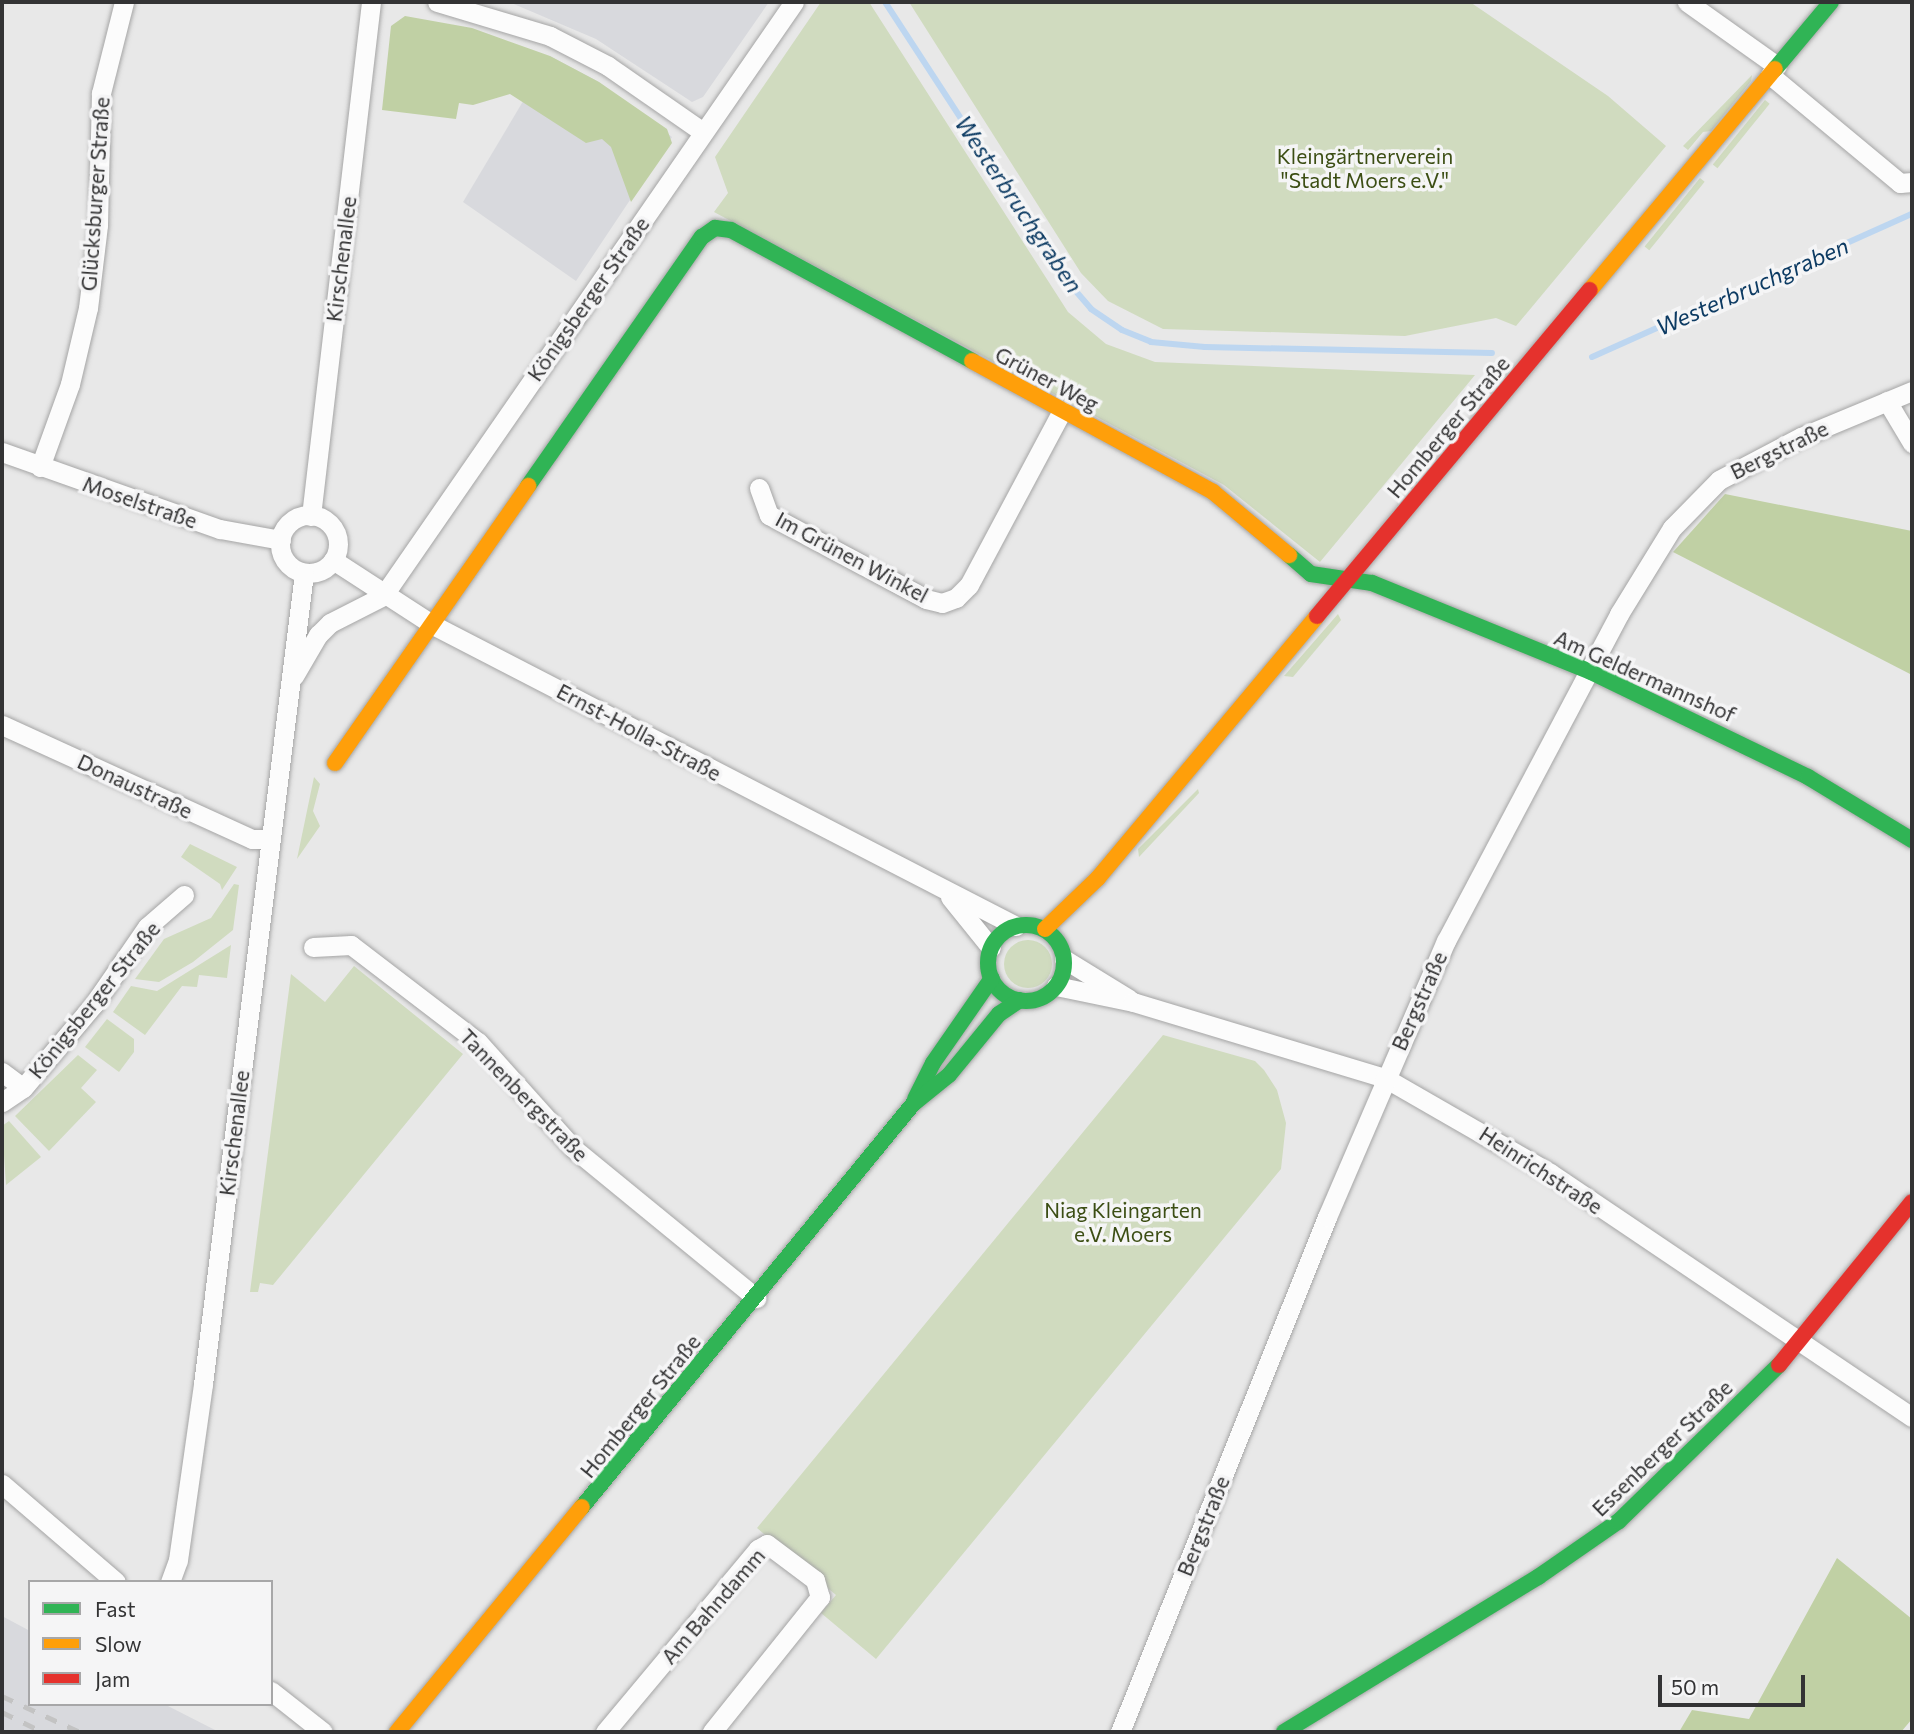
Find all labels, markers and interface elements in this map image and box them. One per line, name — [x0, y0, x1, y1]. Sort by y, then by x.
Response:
street label: Glücksburger Straße — [76, 96, 114, 292]
water label: Westerbruchgraben — [949, 110, 1089, 298]
park label: Kleingärtnerverein "Stadt Moers e.V." — [1277, 143, 1453, 193]
street label: Kirschenallee — [321, 195, 361, 323]
street label: Königsberger Straße — [522, 212, 654, 386]
water label: Westerbruchgraben — [1651, 231, 1853, 341]
street label: Grüner Weg — [991, 341, 1103, 417]
street label: Homberger Straße — [1382, 351, 1514, 503]
street label: Bergstraße — [1726, 416, 1832, 484]
street label: Moselstraße — [79, 471, 201, 533]
street label: Im Grünen Winkel — [771, 506, 933, 608]
street label: Am Geldermannshof — [1550, 625, 1740, 727]
street label: Ernst-Holla-Straße — [553, 678, 725, 786]
street label: Donaustraße — [74, 748, 196, 824]
street label: Königsberger Straße — [23, 916, 165, 1084]
street label: Bergstraße — [1386, 948, 1452, 1054]
street label: Tannenbergstraße — [454, 1024, 594, 1166]
street label: Kirschenallee — [214, 1069, 254, 1197]
street label: Heinrichstraße — [1475, 1121, 1607, 1219]
park label: Niag Kleingarten e.V. Moers — [1044, 1197, 1202, 1247]
street label: Homberger Straße — [575, 1329, 705, 1483]
street label: Essenberger Straße — [1587, 1375, 1737, 1521]
street label: Bergstraße — [1172, 1472, 1234, 1580]
street label: Am Bahndamm — [656, 1543, 770, 1669]
legend — [28, 1580, 273, 1706]
text: Fast — [95, 1596, 136, 1621]
text: Slow — [95, 1631, 142, 1656]
scale bar — [1662, 1660, 1809, 1704]
text: Jam — [95, 1666, 130, 1691]
text: 50 m — [1671, 1674, 1719, 1699]

